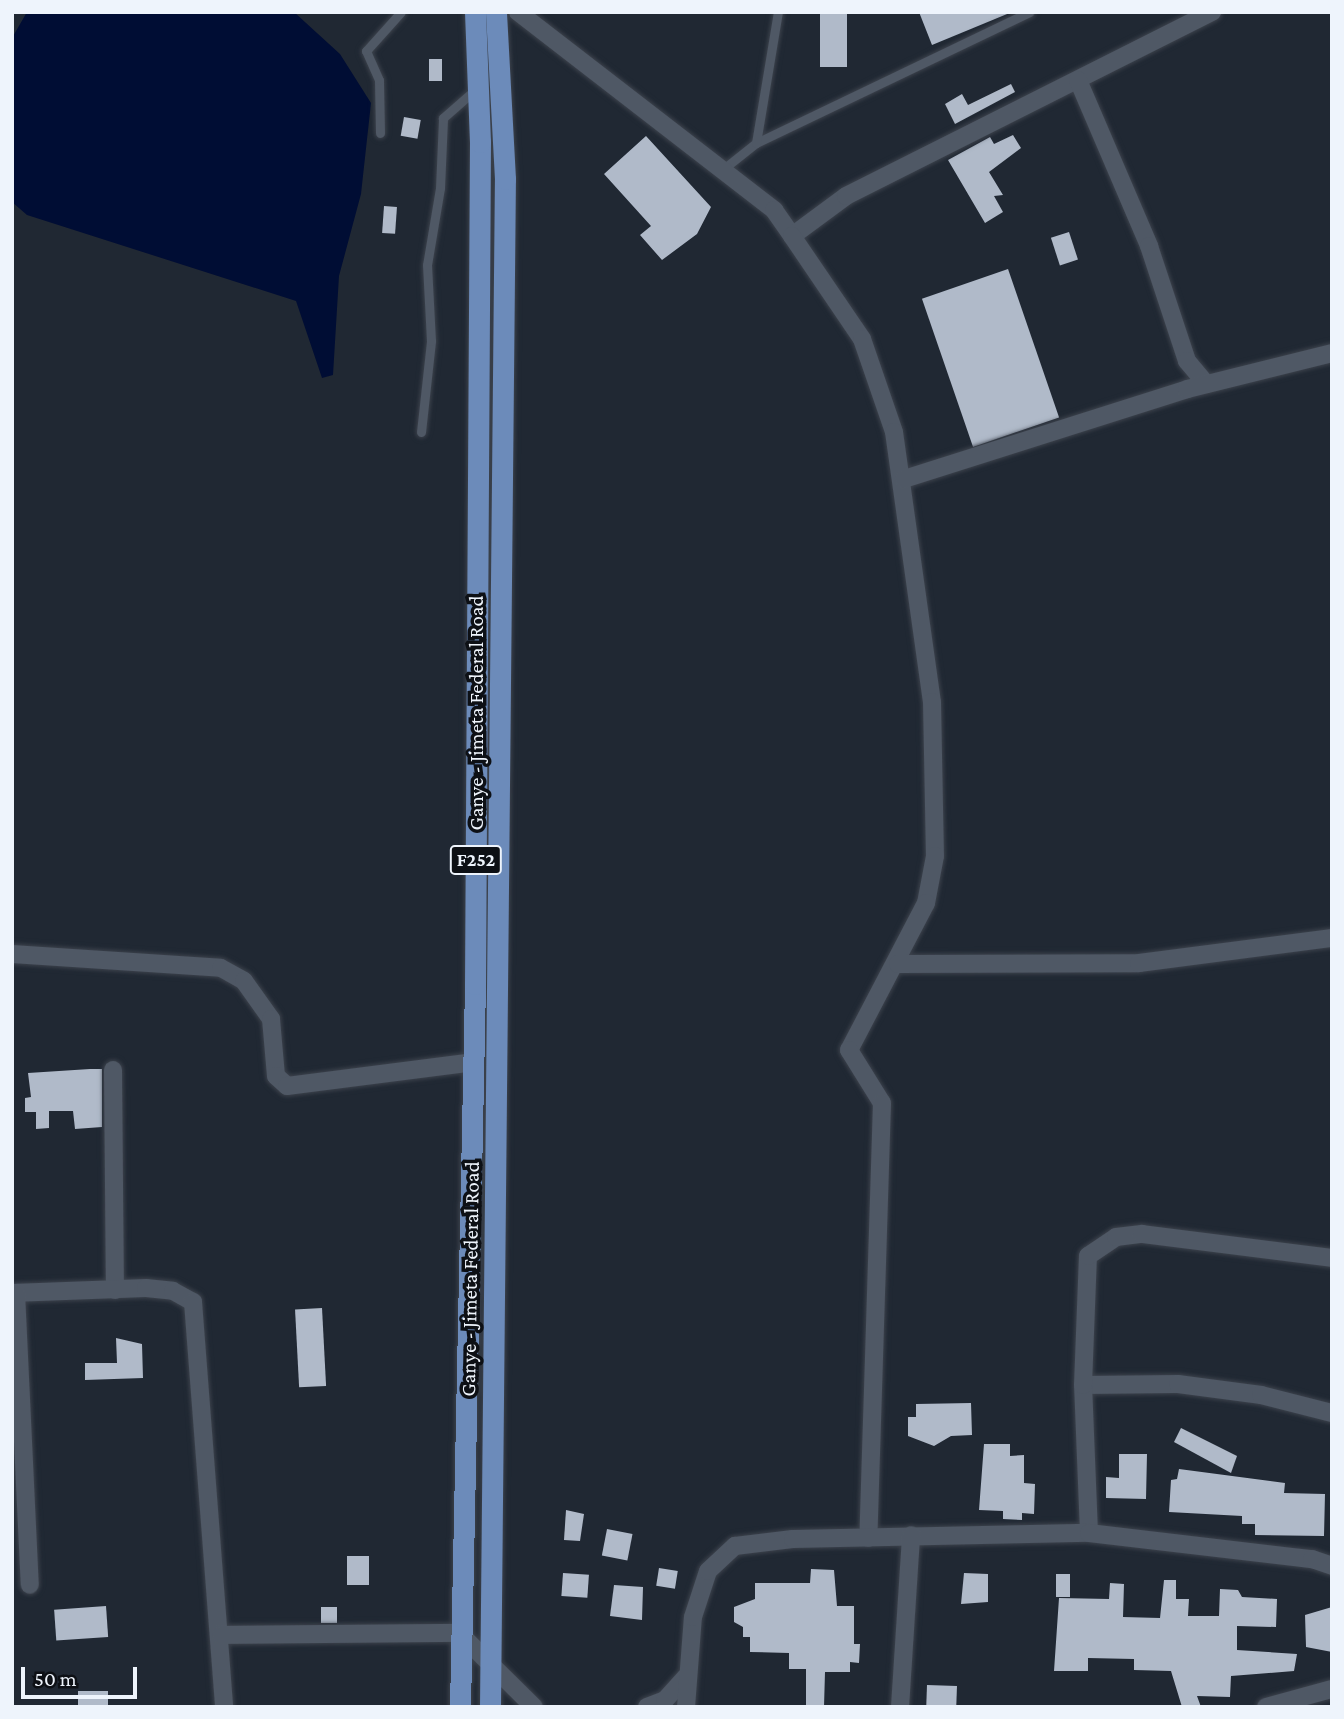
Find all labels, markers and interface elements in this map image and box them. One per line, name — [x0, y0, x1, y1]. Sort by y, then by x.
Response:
street label: Ganye - Jimeta Federal Road — [463, 595, 489, 831]
road number: F252 — [450, 845, 502, 876]
street label: Ganye - Jimeta Federal Road — [455, 1161, 485, 1397]
scale bar — [24, 1652, 140, 1696]
text: 50 m — [34, 1667, 77, 1691]

